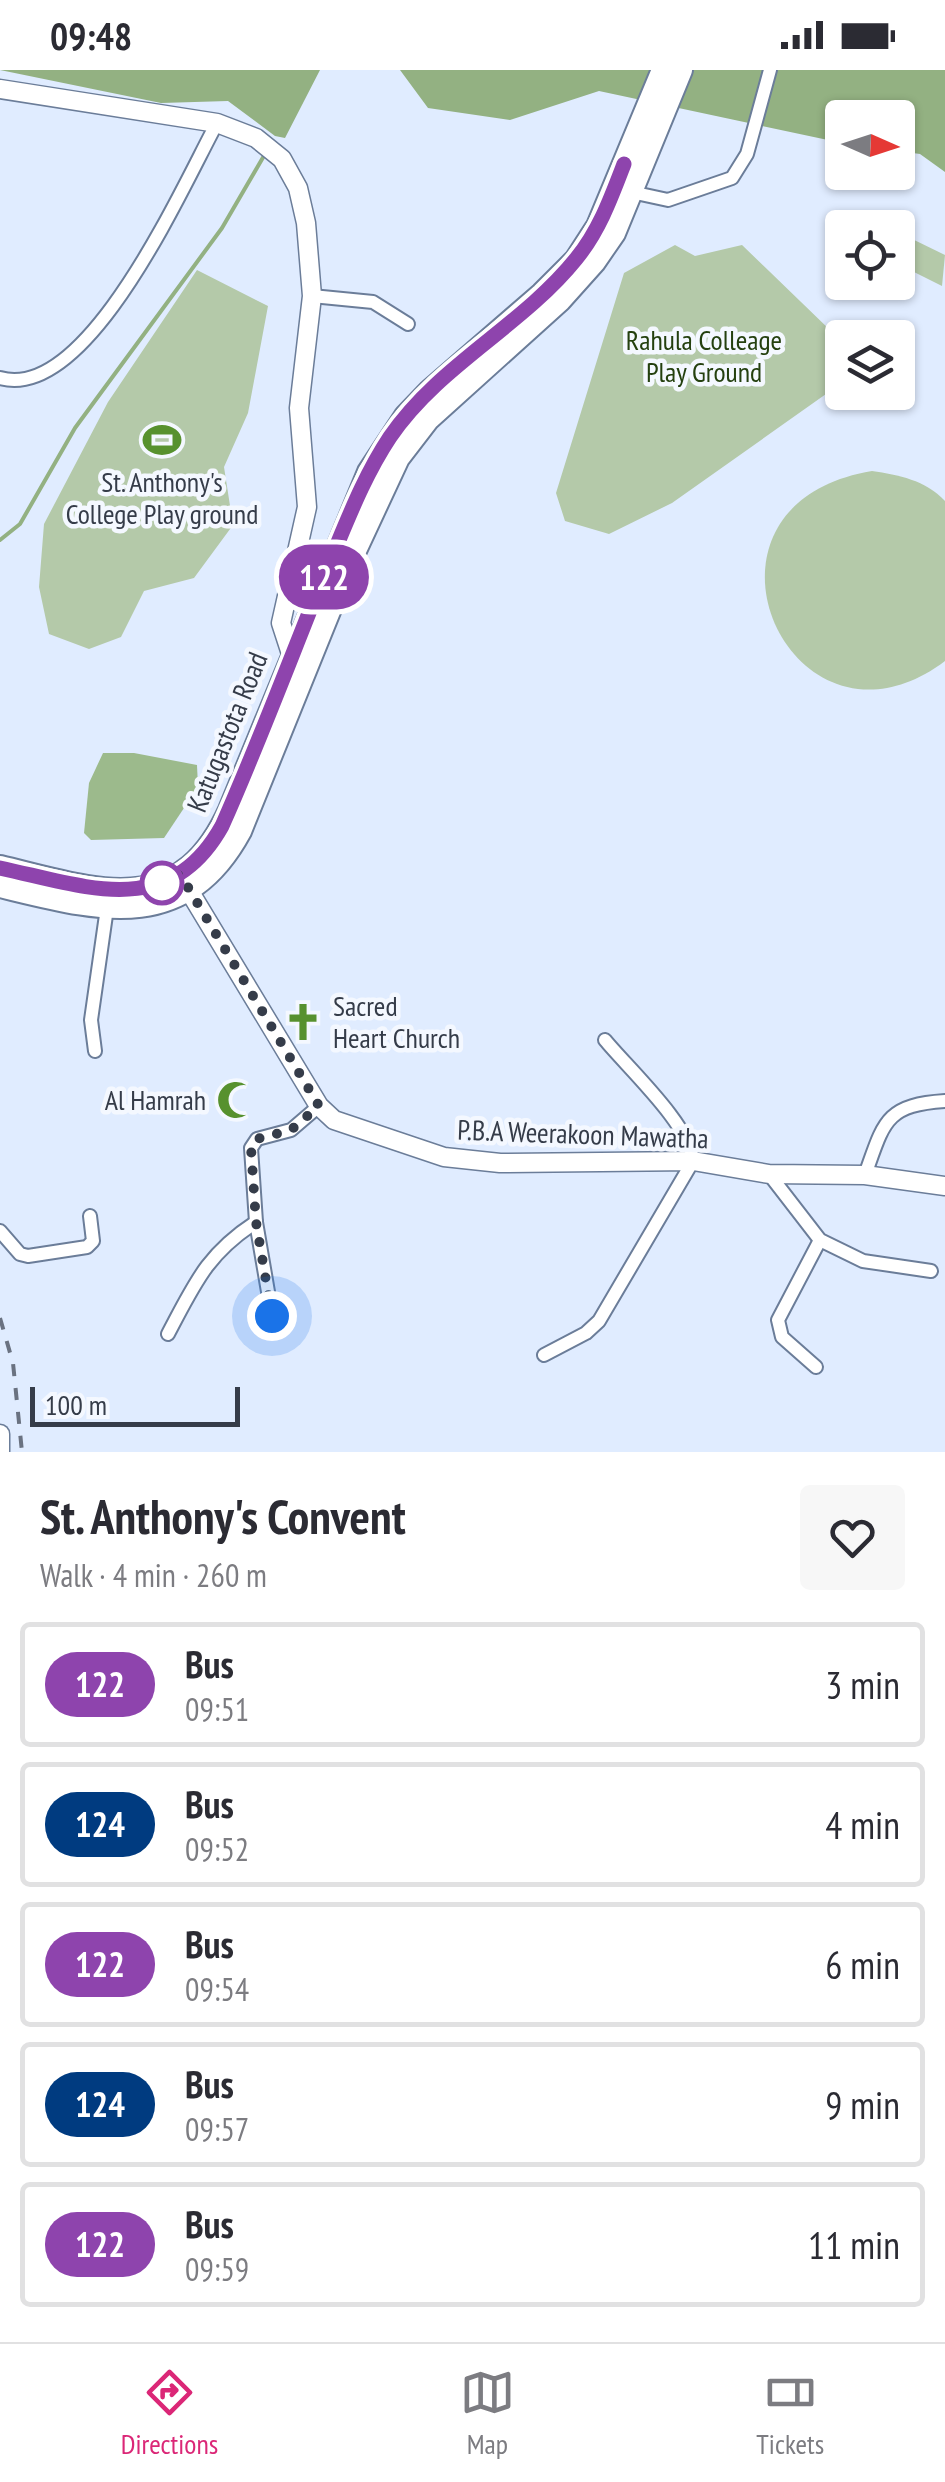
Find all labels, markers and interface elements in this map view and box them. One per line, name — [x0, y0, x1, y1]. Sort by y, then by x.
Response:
text: 09:48 — [50, 11, 132, 60]
north arrow — [825, 100, 915, 190]
map controls — [825, 100, 915, 410]
button: locate — [825, 210, 915, 300]
button: layers — [825, 320, 915, 410]
park label: Rahula Colleage Play Ground — [626, 321, 782, 390]
sports icon: St. Anthony's College Play ground — [141, 419, 183, 461]
place label: St. Anthony's College Play ground — [66, 463, 258, 532]
line badge: 122 — [266, 544, 382, 610]
text: 122 — [299, 554, 349, 600]
street label: Katugastota Road — [178, 646, 275, 817]
unlabelled marker — [141, 862, 183, 904]
place label: Sacred Heart Church — [333, 987, 460, 1056]
church icon: Sacred Heart Church — [282, 1001, 324, 1043]
mosque icon: Al Hamrah — [215, 1079, 257, 1121]
place label: Al Hamrah — [105, 1081, 206, 1118]
street label: P.B.A Weerakoon Mawatha — [457, 1111, 709, 1156]
your location — [247, 1291, 297, 1341]
scale bar — [30, 1382, 240, 1426]
text: 100 m — [45, 1386, 107, 1423]
text: St. Anthony's Convent — [40, 1485, 406, 1547]
button: heart — [800, 1485, 905, 1590]
text: Walk · 4 min · 260 m — [40, 1554, 267, 1596]
text: Bus — [185, 1639, 234, 1688]
text: 3 min — [825, 1660, 900, 1709]
text: 122 — [75, 1661, 125, 1707]
text: 09:51 — [185, 1688, 249, 1730]
text: Bus — [185, 1779, 234, 1828]
text: 4 min — [825, 1800, 900, 1849]
text: 124 — [75, 1801, 125, 1847]
text: 09:52 — [185, 1828, 249, 1870]
text: Bus — [185, 1919, 234, 1968]
text: 6 min — [825, 1940, 900, 1989]
text: 122 — [75, 1941, 125, 1987]
text: 09:54 — [185, 1968, 249, 2010]
text: Bus — [185, 2059, 234, 2108]
text: 9 min — [825, 2080, 900, 2129]
text: 124 — [75, 2081, 125, 2127]
text: 09:57 — [185, 2108, 249, 2150]
text: Bus — [185, 2199, 234, 2248]
text: 11 min — [808, 2220, 900, 2269]
text: 122 — [75, 2221, 125, 2267]
text: 09:59 — [185, 2248, 249, 2290]
tab: Directions — [121, 2365, 218, 2462]
tab: Map — [460, 2365, 515, 2462]
tab: Tickets — [756, 2365, 824, 2462]

